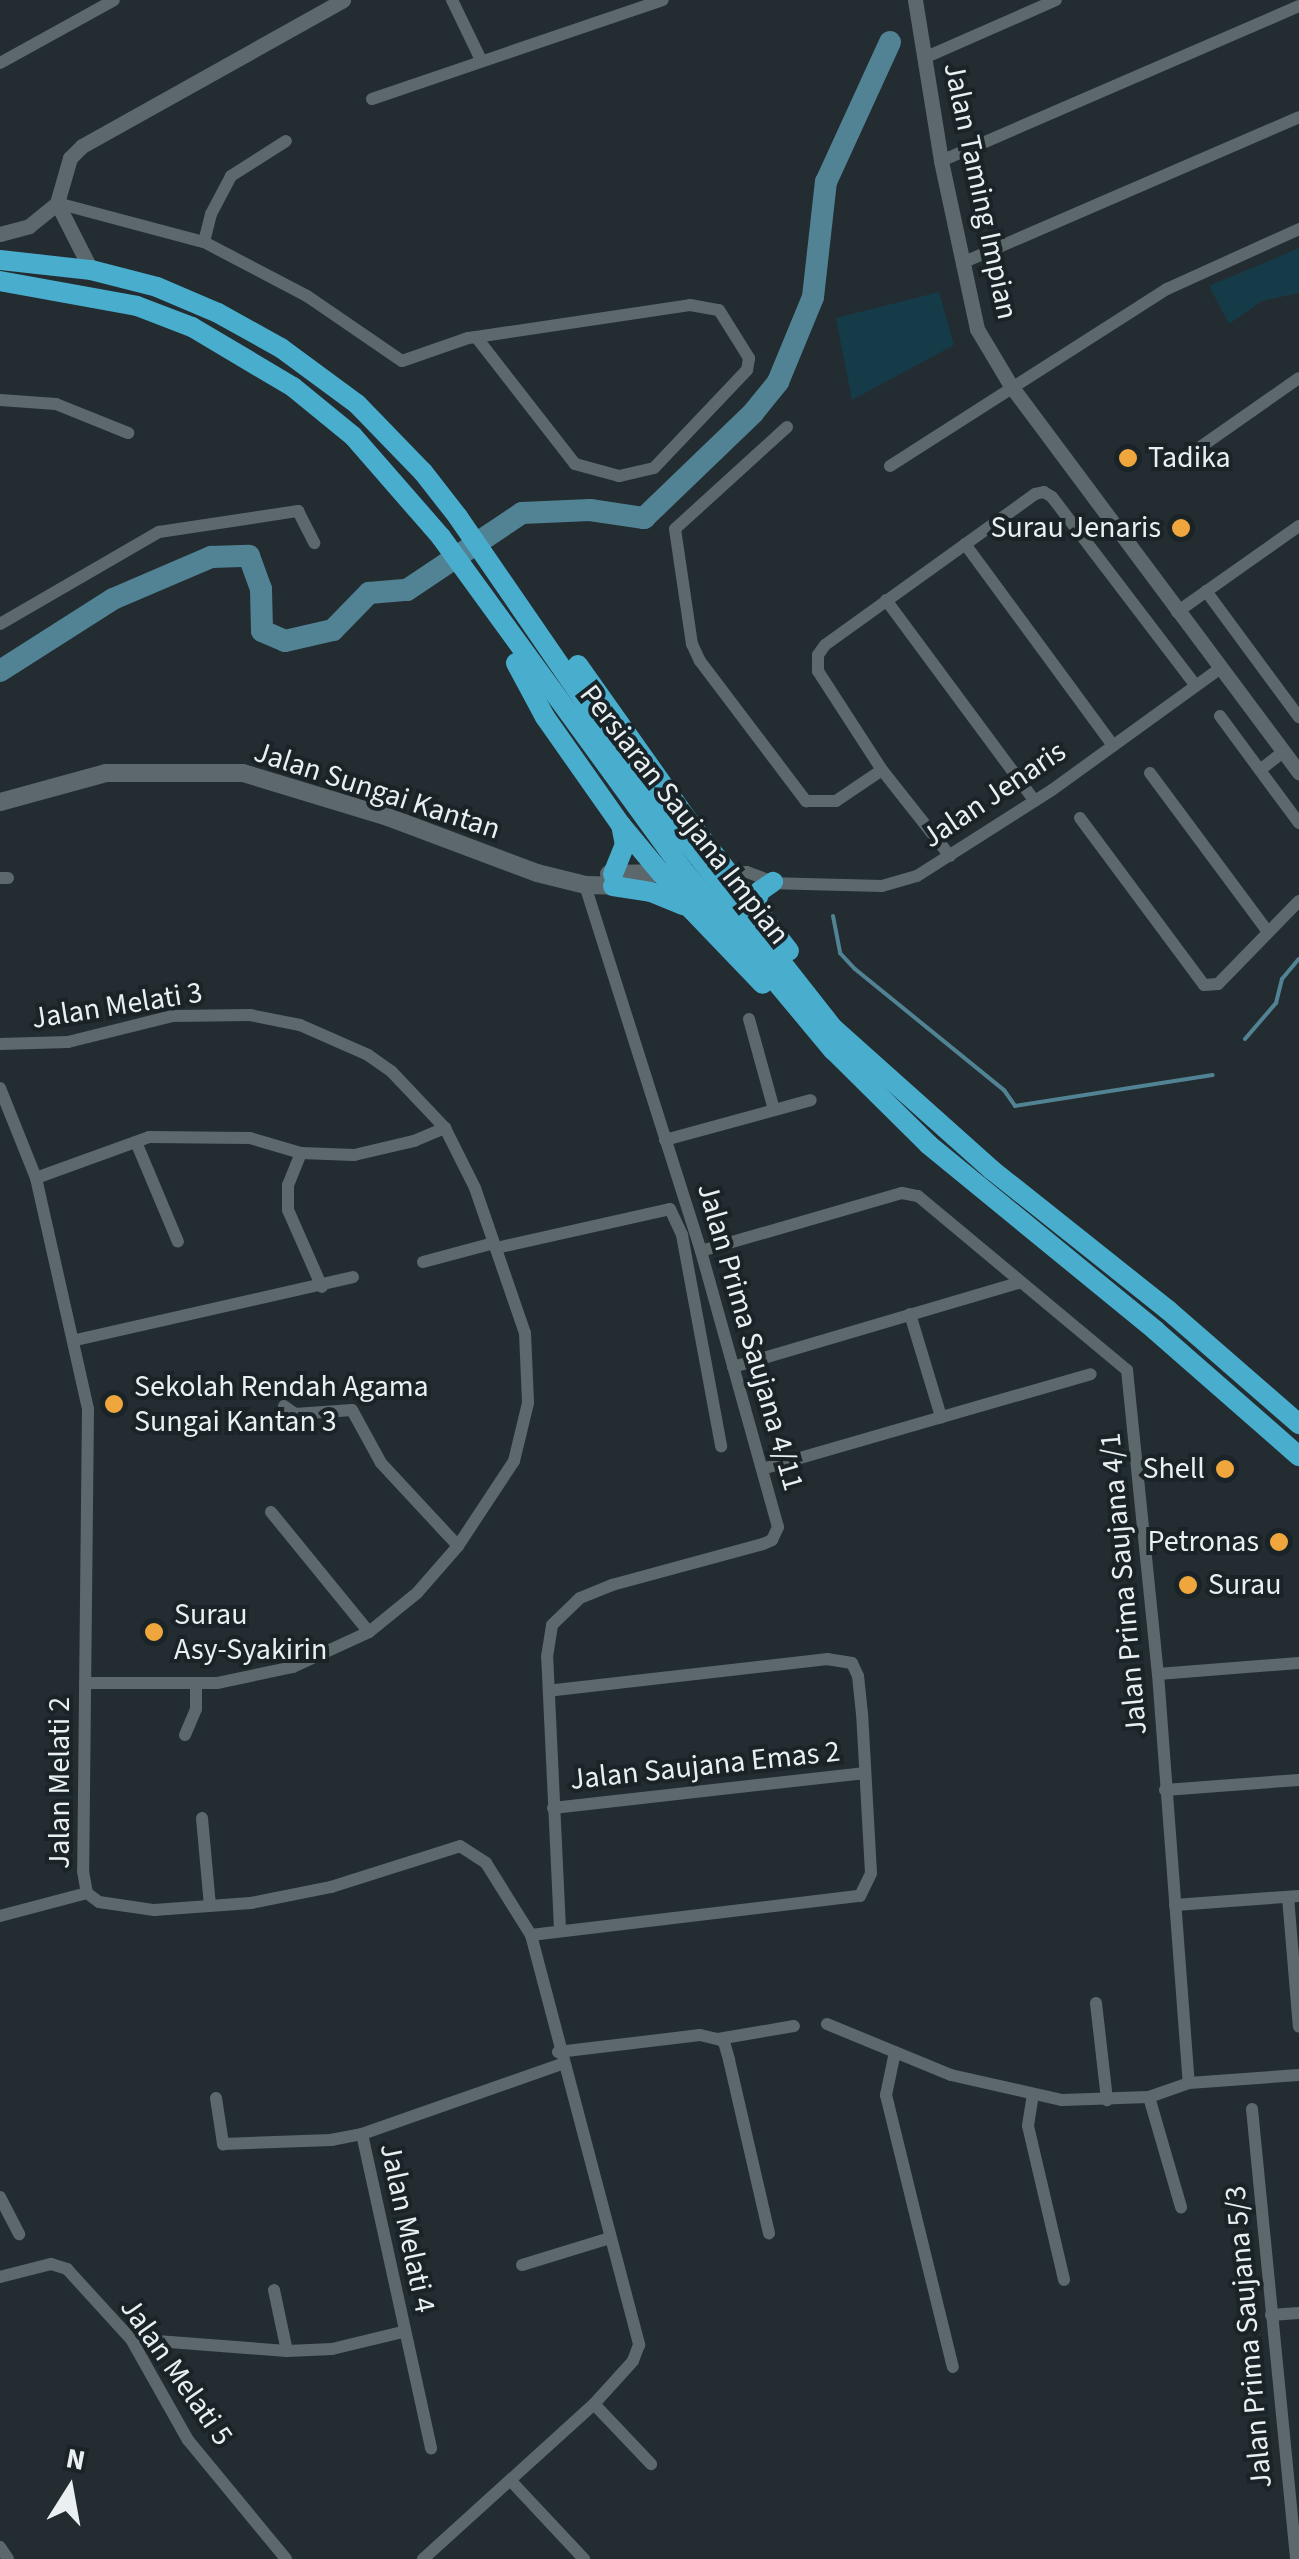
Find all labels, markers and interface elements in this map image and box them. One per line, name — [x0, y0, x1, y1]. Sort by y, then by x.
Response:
street label: Jalan Taming Impian — [935, 59, 1025, 323]
place label: Tadika — [1148, 440, 1231, 476]
marker: Tadika — [1117, 447, 1139, 469]
place label: Surau Jenaris — [990, 510, 1161, 546]
marker: Surau Jenaris — [1170, 517, 1192, 539]
street label: Persiaran Saujana Impian — [571, 678, 797, 952]
street label: Jalan Sungai Kantan — [249, 734, 505, 848]
street label: Jalan Jenaris — [915, 734, 1073, 856]
street label: Jalan Melati 3 — [29, 975, 205, 1037]
street label: Jalan Prima Saujana 4/11 — [689, 1179, 811, 1495]
place label: Sekolah Rendah Agama Sungai Kantan 3 — [134, 1369, 429, 1440]
marker: Sekolah Rendah Agama Sungai Kantan 3 — [103, 1393, 125, 1415]
street label: Jalan Prima Saujana 4/1 — [1093, 1431, 1155, 1737]
place label: Shell — [1142, 1451, 1205, 1487]
marker: Shell — [1214, 1458, 1236, 1480]
place label: Petronas — [1148, 1524, 1259, 1560]
marker: Petronas — [1268, 1531, 1290, 1553]
place label: Surau — [1208, 1567, 1281, 1603]
marker: Surau — [1177, 1574, 1199, 1596]
place label: Surau Asy-Syakirin — [174, 1597, 327, 1668]
marker: Surau Asy-Syakirin — [143, 1621, 165, 1643]
street label: Jalan Melati 2 — [42, 1697, 78, 1869]
street label: Jalan Saujana Emas 2 — [568, 1734, 842, 1798]
street label: Jalan Melati 4 — [371, 2140, 443, 2316]
street label: Jalan Prima Saujana 5/3 — [1218, 2184, 1280, 2490]
street label: Jalan Melati 5 — [112, 2291, 240, 2453]
text: N — [63, 2438, 89, 2481]
north arrow — [20, 2439, 120, 2539]

